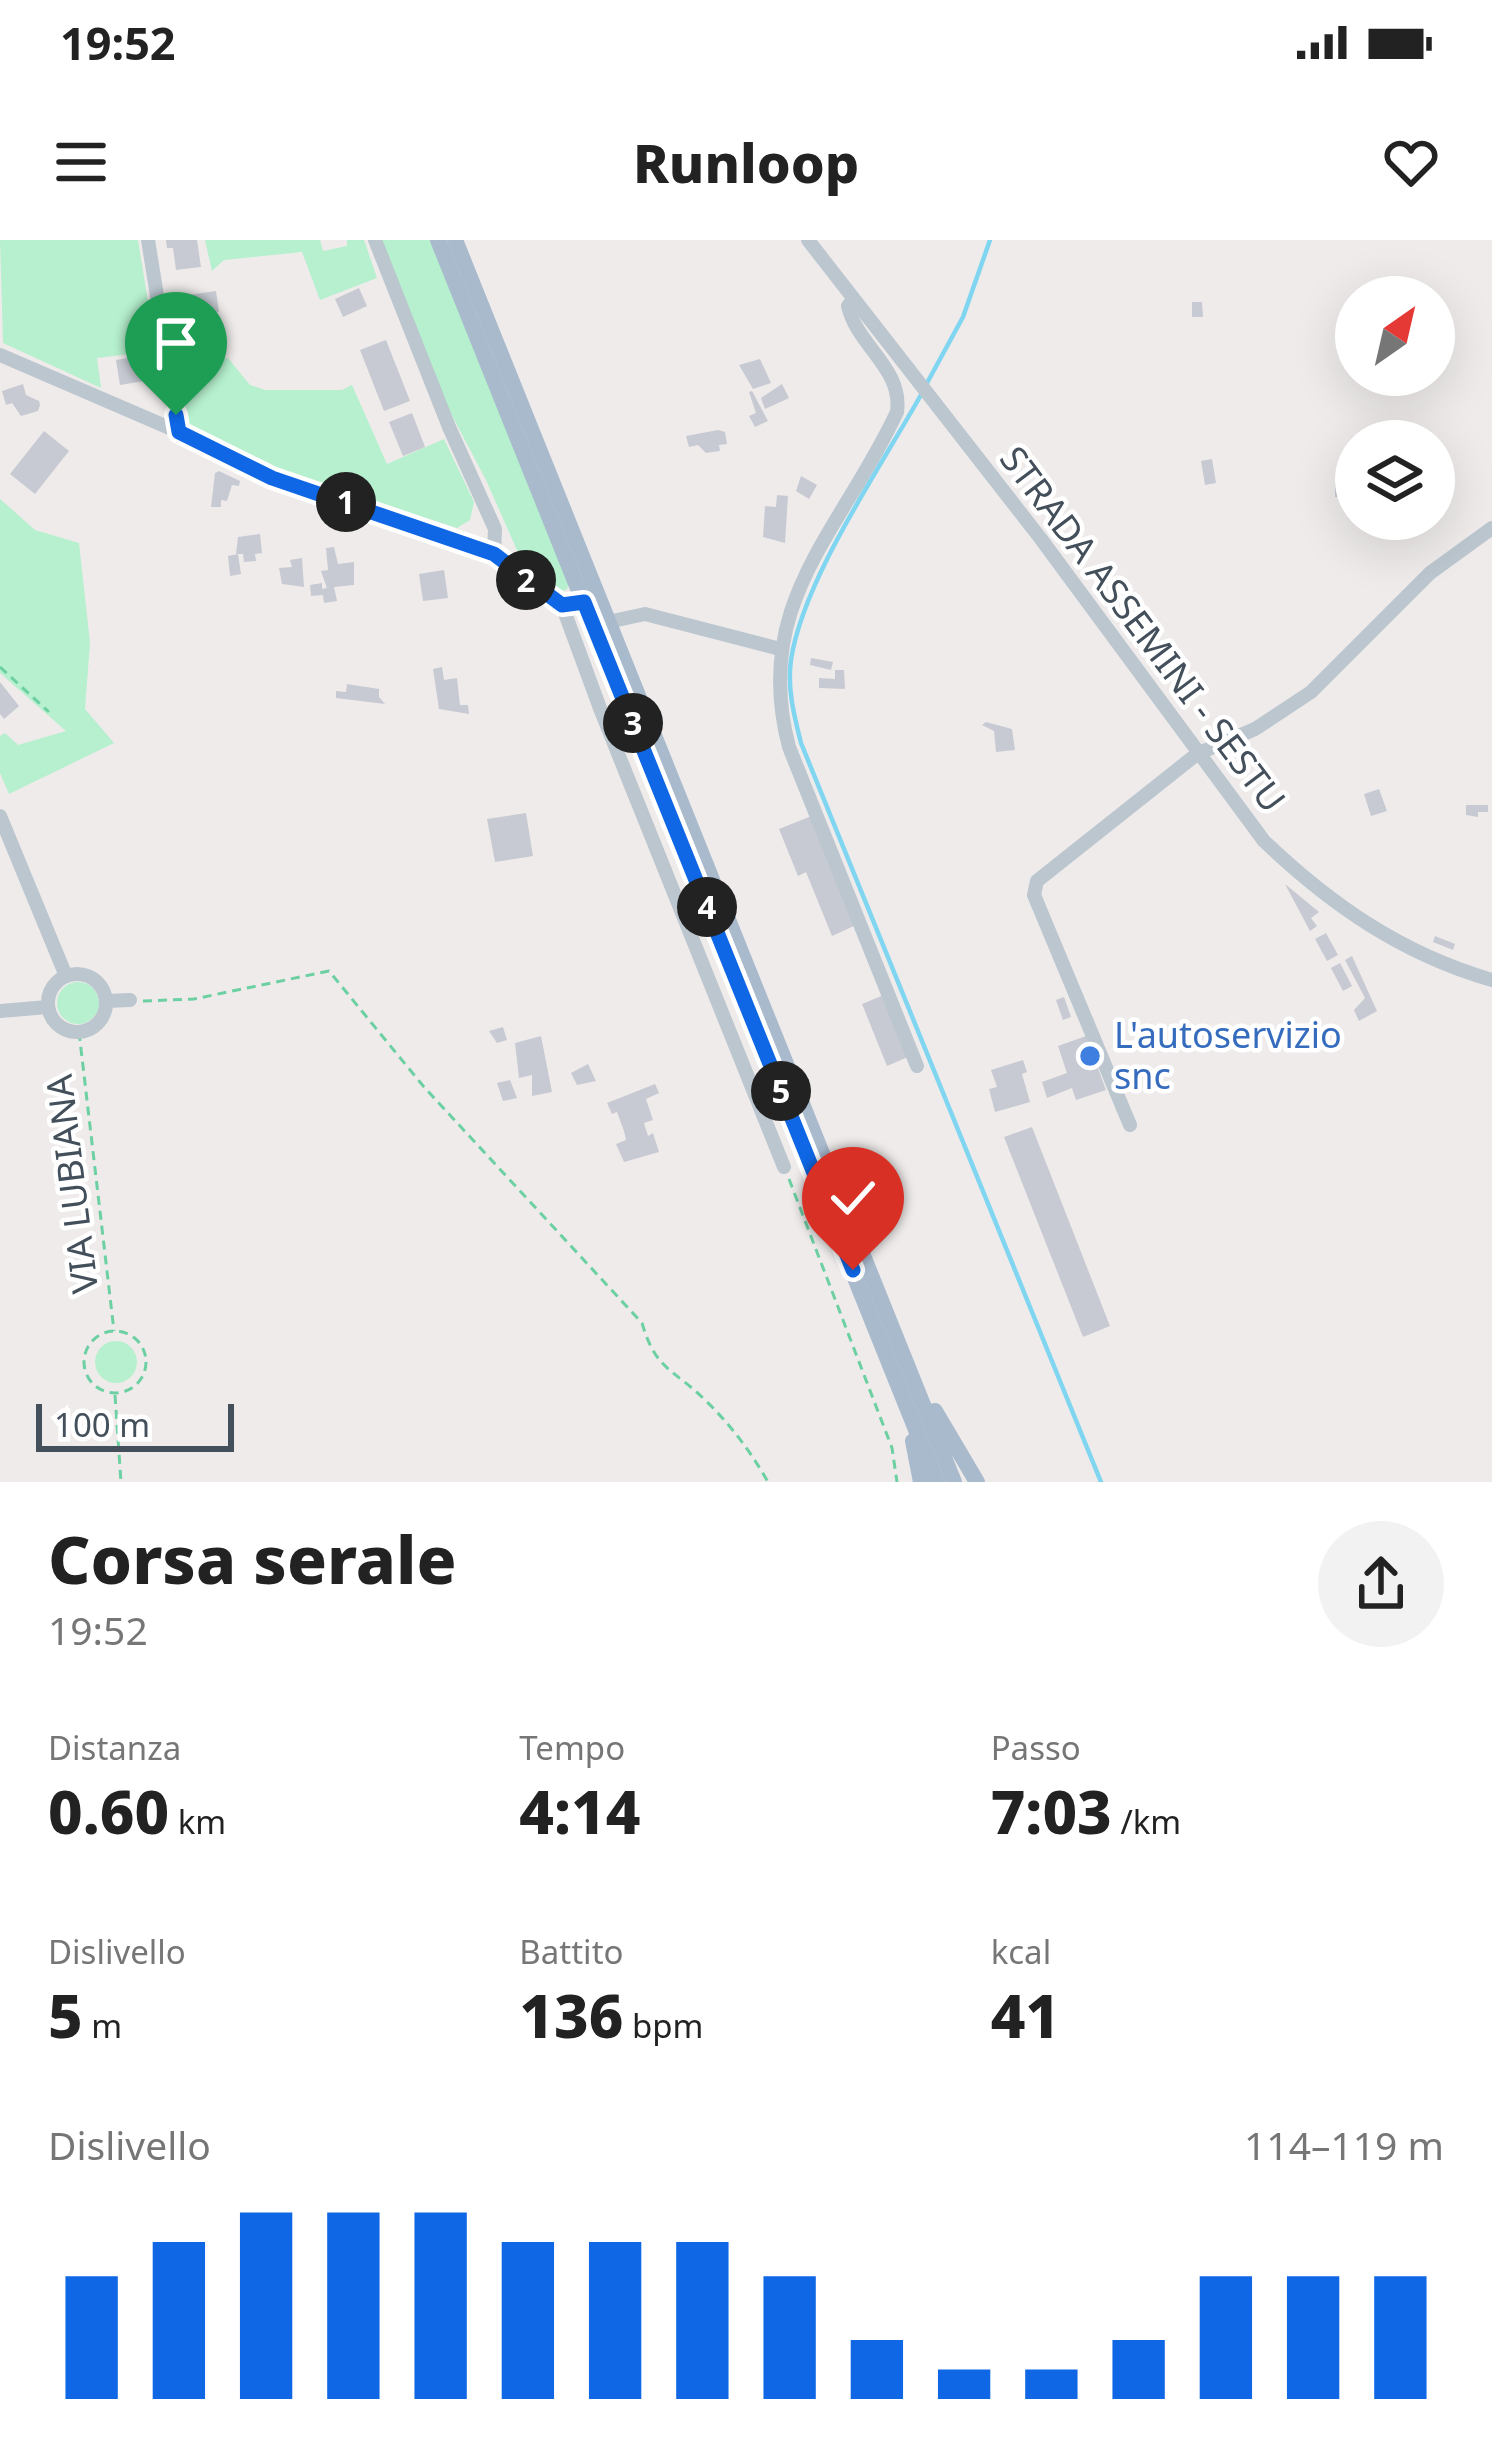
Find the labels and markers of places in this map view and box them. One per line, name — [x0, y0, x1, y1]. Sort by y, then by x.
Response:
pin — [125, 292, 227, 415]
pin: 1 — [316, 472, 376, 532]
pin: 2 — [496, 550, 556, 610]
pin: 3 — [603, 693, 663, 753]
pin: 4 — [677, 877, 737, 937]
place label: L'autoservizio snc — [1114, 1010, 1342, 1100]
marker: L'autoservizio snc — [1077, 1043, 1103, 1069]
pin: 5 — [751, 1061, 811, 1121]
pin — [802, 1147, 904, 1270]

